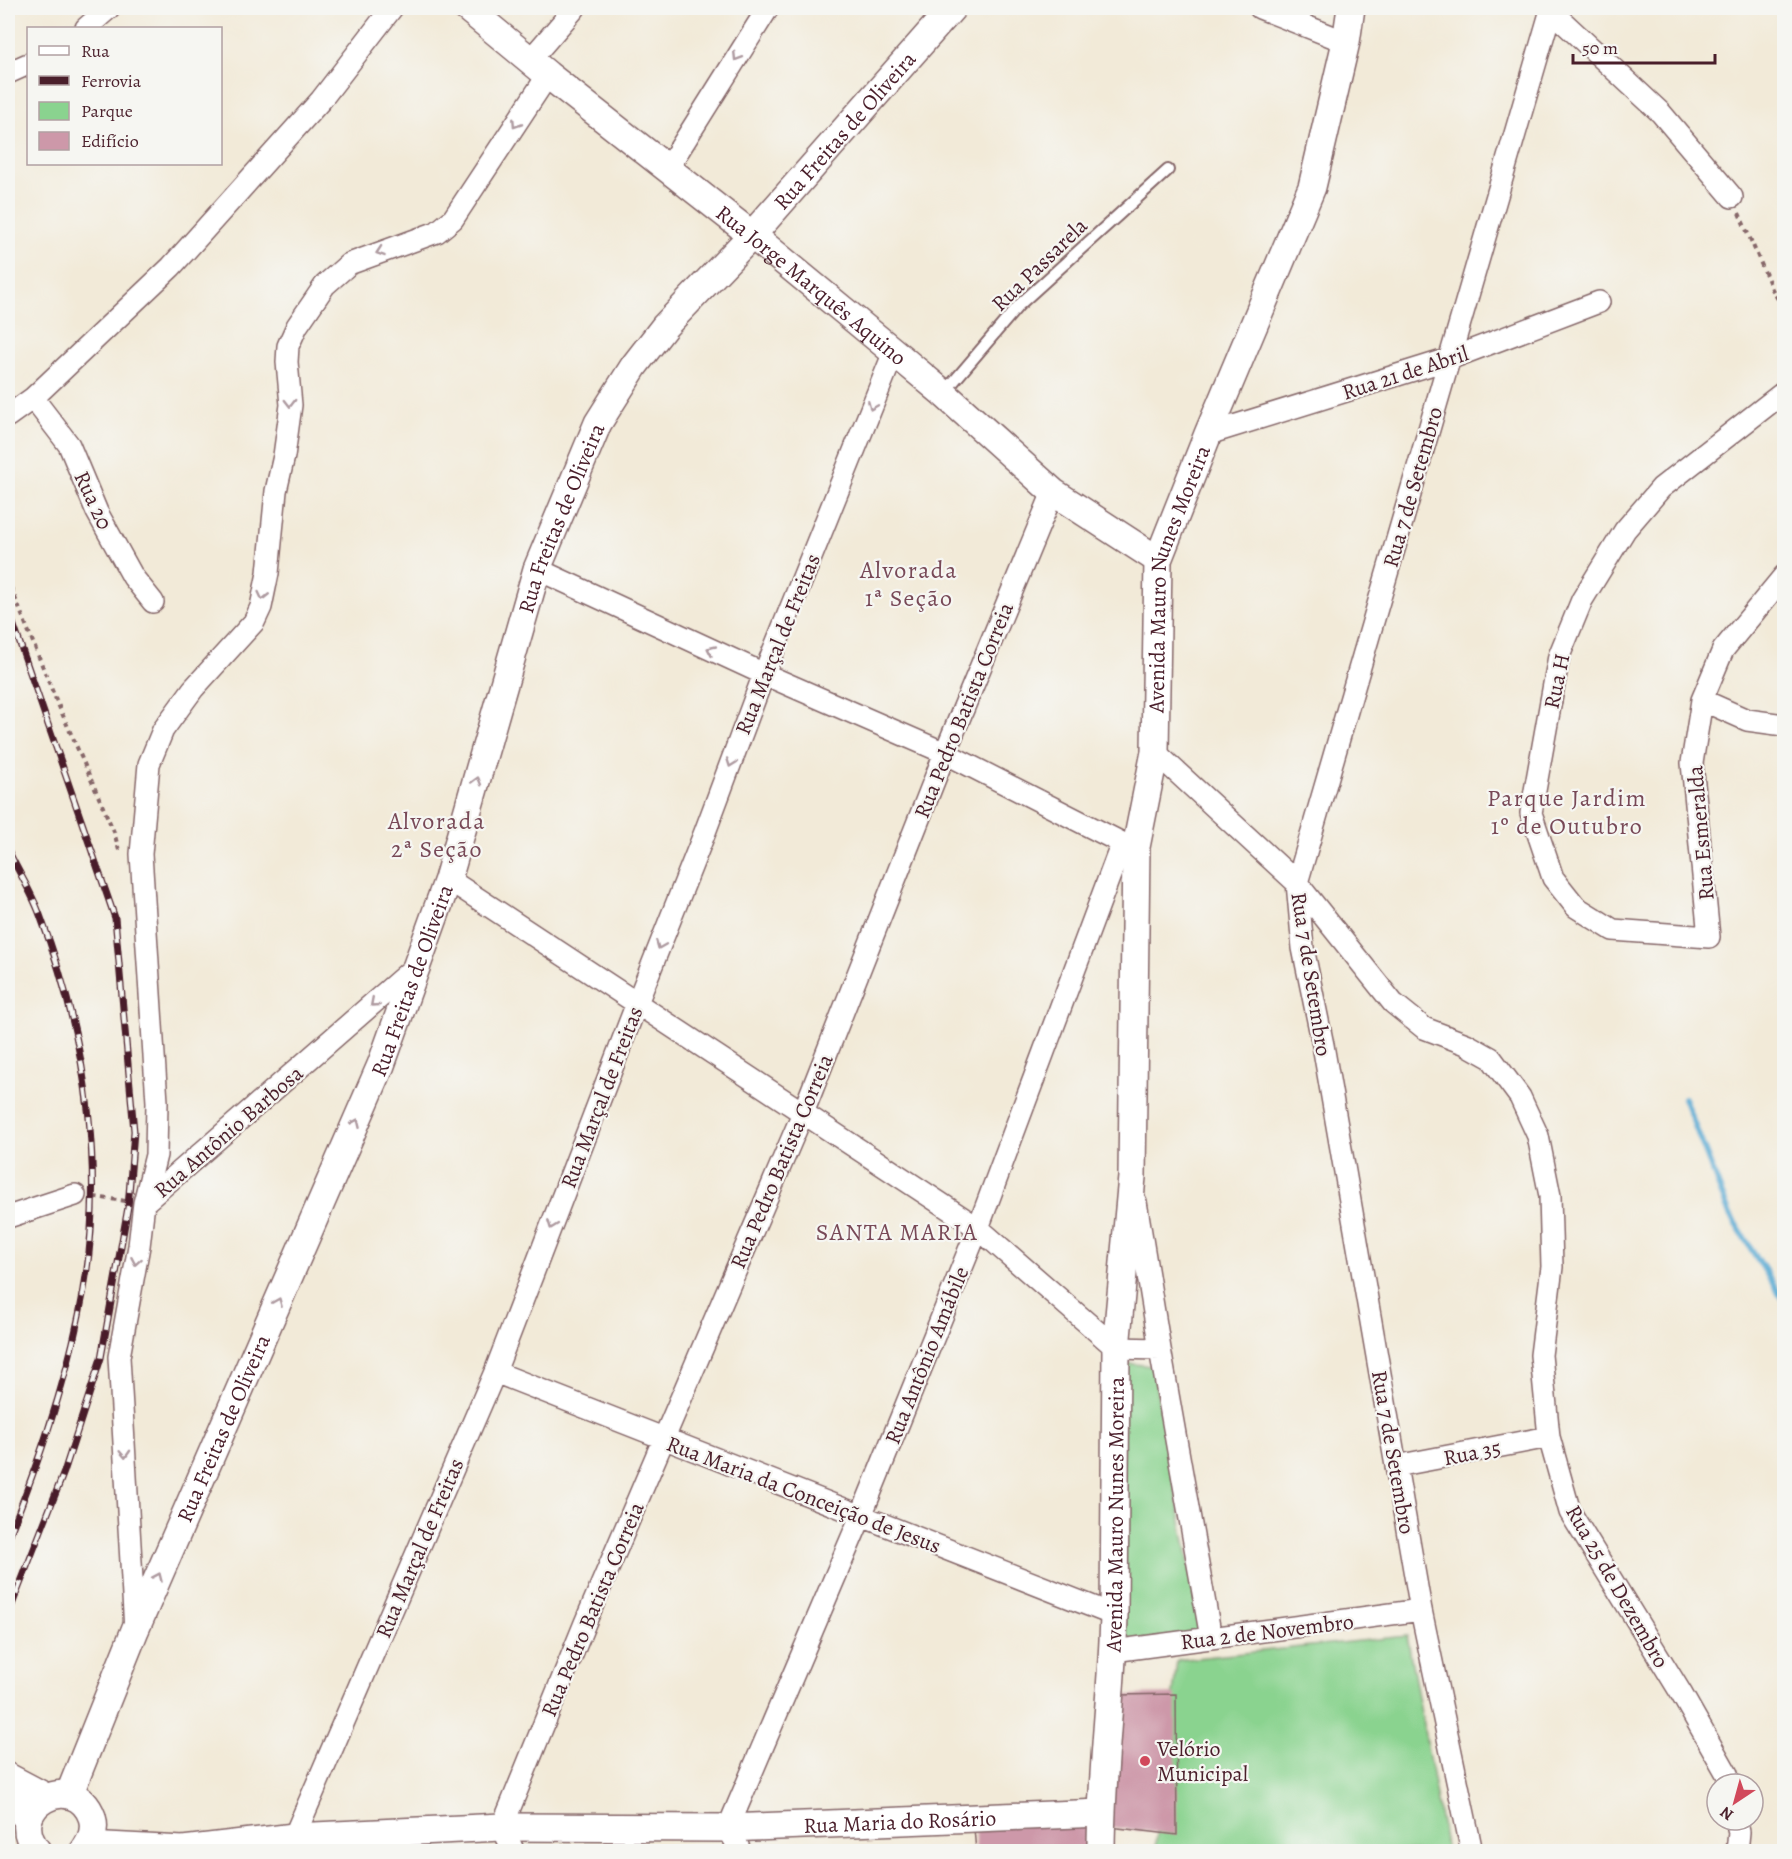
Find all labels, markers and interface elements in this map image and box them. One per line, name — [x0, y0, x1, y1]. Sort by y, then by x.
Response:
legend — [27, 27, 222, 165]
scale bar — [1573, 27, 1716, 65]
text: 50 m — [1582, 36, 1618, 60]
text: Rua — [81, 39, 110, 63]
street label: Rua Freitas de Oliveira — [767, 45, 924, 217]
one-way arrow — [733, 51, 745, 61]
text: Ferrovia — [81, 69, 142, 93]
text: Parque — [81, 99, 133, 123]
one-way arrow — [512, 117, 523, 128]
text: Edifício — [81, 129, 139, 153]
street label: Rua Jorge Marquês Aquino — [709, 198, 913, 373]
street label: Rua Passarela — [985, 211, 1095, 318]
one-way arrow — [375, 244, 386, 257]
street label: Rua 21 de Abril — [1338, 338, 1472, 407]
one-way arrow — [284, 399, 296, 408]
one-way arrow — [867, 400, 879, 411]
street label: Rua 7 de Setembro — [1376, 403, 1450, 571]
street label: Rua Freitas de Oliveira — [511, 418, 613, 617]
street label: Avenida Mauro Nunes Moreira — [1142, 440, 1218, 714]
street label: Rua 20 — [67, 466, 120, 535]
street label: Rua Marçal de Freitas — [728, 549, 828, 739]
district label: Alvorada 1ª Seção — [859, 554, 958, 614]
one-way arrow — [258, 591, 271, 601]
street label: Rua Pedro Batista Correia — [907, 597, 1021, 823]
one-way arrow — [706, 645, 717, 657]
street label: Rua H — [1536, 651, 1577, 712]
one-way arrow — [725, 757, 738, 768]
street label: Rua Esmeralda — [1680, 764, 1722, 902]
one-way arrow — [470, 776, 482, 787]
district label: Parque Jardim 1º de Outubro — [1487, 782, 1647, 842]
district label: Alvorada 2ª Seção — [387, 805, 486, 865]
street label: Rua Freitas de Oliveira — [364, 880, 461, 1081]
street label: Rua 7 de Setembro — [1283, 890, 1339, 1058]
one-way arrow — [655, 939, 667, 950]
one-way arrow — [370, 996, 381, 1007]
street label: Rua Marçal de Freitas — [553, 1002, 650, 1193]
street label: Rua Pedro Batista Correia — [723, 1049, 841, 1273]
street label: Rua Antônio Barbosa — [148, 1058, 310, 1205]
one-way arrow — [349, 1118, 361, 1129]
district label: SANTA MARIA — [816, 1216, 978, 1248]
one-way arrow — [547, 1219, 560, 1230]
one-way arrow — [131, 1257, 143, 1266]
street label: Rua Antônio Amábile — [878, 1262, 976, 1449]
one-way arrow — [271, 1297, 283, 1308]
street label: Rua Freitas de Oliveira — [170, 1329, 278, 1527]
street label: Rua 7 de Setembro — [1364, 1368, 1422, 1536]
street label: Avenida Mauro Nunes Moreira — [1098, 1376, 1132, 1654]
street label: Rua Maria da Conceição de Jesus — [662, 1429, 945, 1561]
street label: Rua 35 — [1441, 1433, 1503, 1473]
one-way arrow — [118, 1450, 131, 1459]
street label: Rua Marçal de Freitas — [368, 1454, 471, 1643]
street label: Rua Pedro Batista Correia — [534, 1497, 652, 1721]
street label: Rua 25 de Dezembro — [1558, 1500, 1676, 1674]
one-way arrow — [151, 1572, 163, 1583]
street label: Rua 2 de Novembro — [1179, 1606, 1355, 1657]
place label: Velório Municipal — [1156, 1734, 1248, 1789]
marker: Velório Municipal — [1138, 1754, 1152, 1768]
north arrow — [1705, 1772, 1765, 1832]
text: N — [1715, 1801, 1738, 1826]
street label: Rua Maria do Rosário — [803, 1803, 997, 1841]

